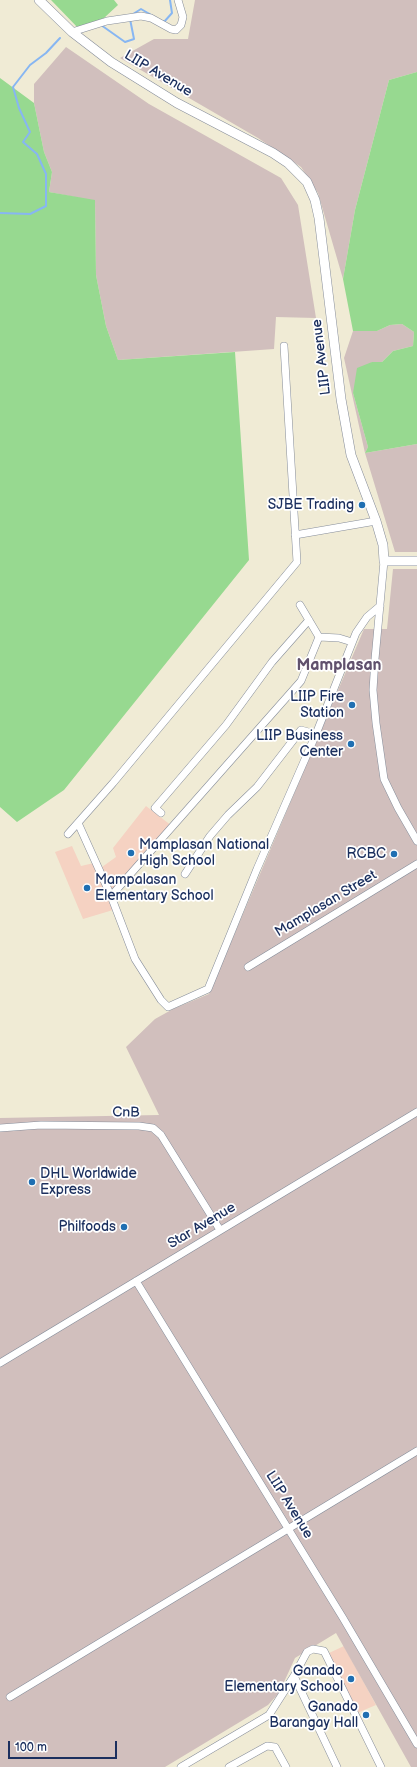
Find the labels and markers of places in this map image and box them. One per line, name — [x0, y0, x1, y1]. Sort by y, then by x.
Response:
place label: SJBE Trading — [268, 497, 354, 513]
marker: SJBE Trading — [357, 500, 367, 510]
place label: LIIP Fire Station — [290, 689, 344, 722]
marker: LIIP Fire Station — [347, 700, 357, 710]
place label: LIIP Business Center — [256, 728, 343, 760]
marker: LIIP Business Center — [346, 739, 356, 749]
place label: Mamplasan National High School — [139, 837, 269, 870]
place label: RCBC — [347, 846, 386, 862]
marker: Mamplasan National High School — [126, 848, 136, 858]
marker: RCBC — [389, 849, 399, 859]
place label: Mampalasan Elementary School — [95, 872, 214, 904]
marker: Mampalasan Elementary School — [82, 883, 92, 893]
place label: DHL Worldwide Express — [40, 1166, 137, 1198]
marker: DHL Worldwide Express — [27, 1177, 37, 1187]
place label: Philfoods — [58, 1219, 116, 1235]
marker: Philfoods — [119, 1222, 129, 1232]
place label: Ganado Elementary School — [224, 1663, 343, 1696]
marker: Ganado Elementary School — [346, 1674, 356, 1684]
place label: Ganado Barangay Hall — [269, 1699, 358, 1732]
marker: Ganado Barangay Hall — [361, 1710, 371, 1720]

